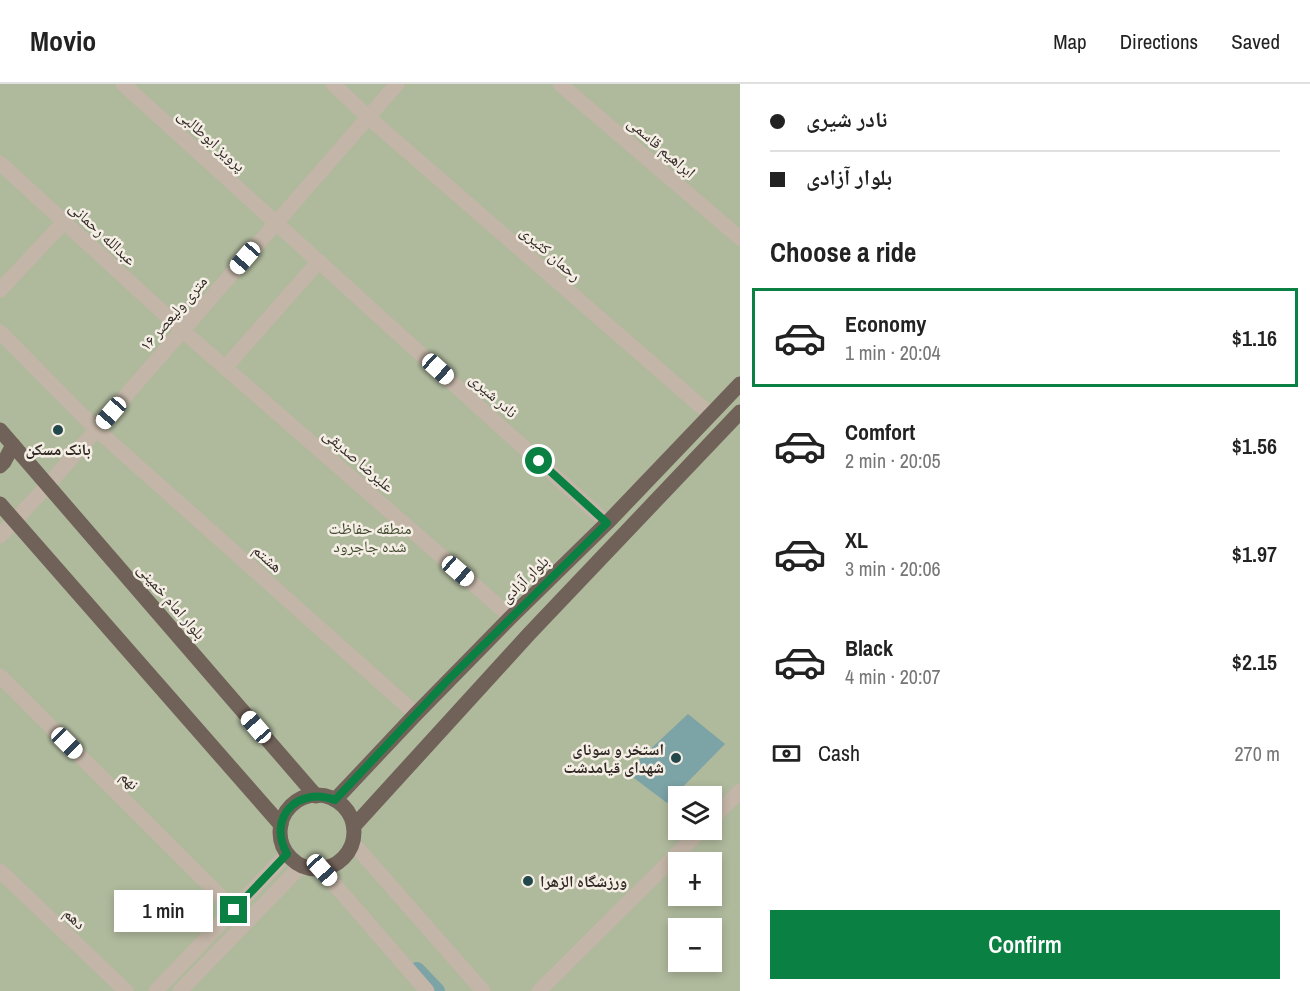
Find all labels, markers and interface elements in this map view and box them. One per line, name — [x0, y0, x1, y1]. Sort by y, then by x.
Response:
text: Movio — [30, 22, 96, 60]
text: Map — [1053, 27, 1087, 56]
text: Directions — [1120, 27, 1198, 56]
text: Saved — [1231, 27, 1280, 56]
street label: پرویز ابوطالبی — [173, 104, 251, 177]
text: نادر شیری — [806, 104, 887, 134]
street label: ابراهیم قاسمی — [623, 111, 701, 183]
text: بلوار آزادی — [806, 162, 892, 192]
street label: عبدالله رحمانی — [65, 196, 141, 270]
street label: رحمان کثیری — [516, 220, 586, 286]
text: Choose a ride — [770, 234, 916, 270]
car — [226, 239, 264, 277]
street label: ۱۶ متری ولیعصر — [134, 271, 212, 355]
text: Economy — [845, 309, 926, 339]
icon: car — [773, 311, 827, 365]
text: $1.16 — [1232, 323, 1277, 353]
text: 1 min · 20:04 — [845, 339, 941, 366]
car — [419, 350, 457, 388]
street label: نادر شیری — [465, 368, 523, 422]
car — [92, 394, 130, 432]
text: Comfort — [845, 417, 915, 447]
icon: car — [773, 419, 827, 473]
marker: بانک مسکن — [51, 423, 65, 437]
street label: علیرضا صدیقی — [319, 423, 399, 497]
text: $1.56 — [1232, 431, 1277, 461]
place label: بانک مسکن — [25, 438, 91, 460]
route start — [525, 447, 552, 474]
text: 2 min · 20:05 — [845, 447, 941, 474]
park label: منطقه حفاظت شده جاجرود — [328, 517, 412, 557]
text: XL — [845, 525, 868, 555]
icon: car — [773, 527, 827, 581]
street label: هشتم — [248, 539, 288, 577]
text: $1.97 — [1232, 539, 1277, 569]
street label: بلوار آزادی — [495, 550, 553, 608]
car — [439, 552, 477, 590]
text: 3 min · 20:06 — [845, 555, 941, 582]
street label: بلوار امام خمینی — [133, 558, 211, 644]
text: Black — [845, 633, 893, 663]
icon: car — [773, 635, 827, 689]
text: $2.15 — [1232, 647, 1277, 677]
text: 4 min · 20:07 — [845, 663, 941, 690]
car — [237, 708, 275, 746]
car — [48, 724, 86, 762]
icon: cash — [770, 737, 803, 770]
place label: استخر و سونای شهدای قیامدشت — [564, 738, 664, 778]
text: Cash — [818, 738, 860, 768]
text: 270 m — [1234, 740, 1280, 767]
marker: استخر و سونای شهدای قیامدشت — [669, 751, 683, 765]
street label: نهم — [116, 766, 144, 794]
map controls — [668, 786, 722, 972]
button: layers — [668, 786, 722, 840]
car — [303, 851, 341, 889]
button: + — [668, 852, 722, 906]
place label: ورزشگاه الزهرا — [540, 870, 627, 892]
marker: ورزشگاه الزهرا — [521, 874, 535, 888]
callout: 1 min — [114, 889, 213, 931]
route end — [220, 896, 247, 923]
text: 1 min — [142, 897, 185, 924]
street label: دهم — [59, 902, 91, 934]
button: Confirm — [770, 910, 1280, 979]
button: − — [668, 918, 722, 972]

